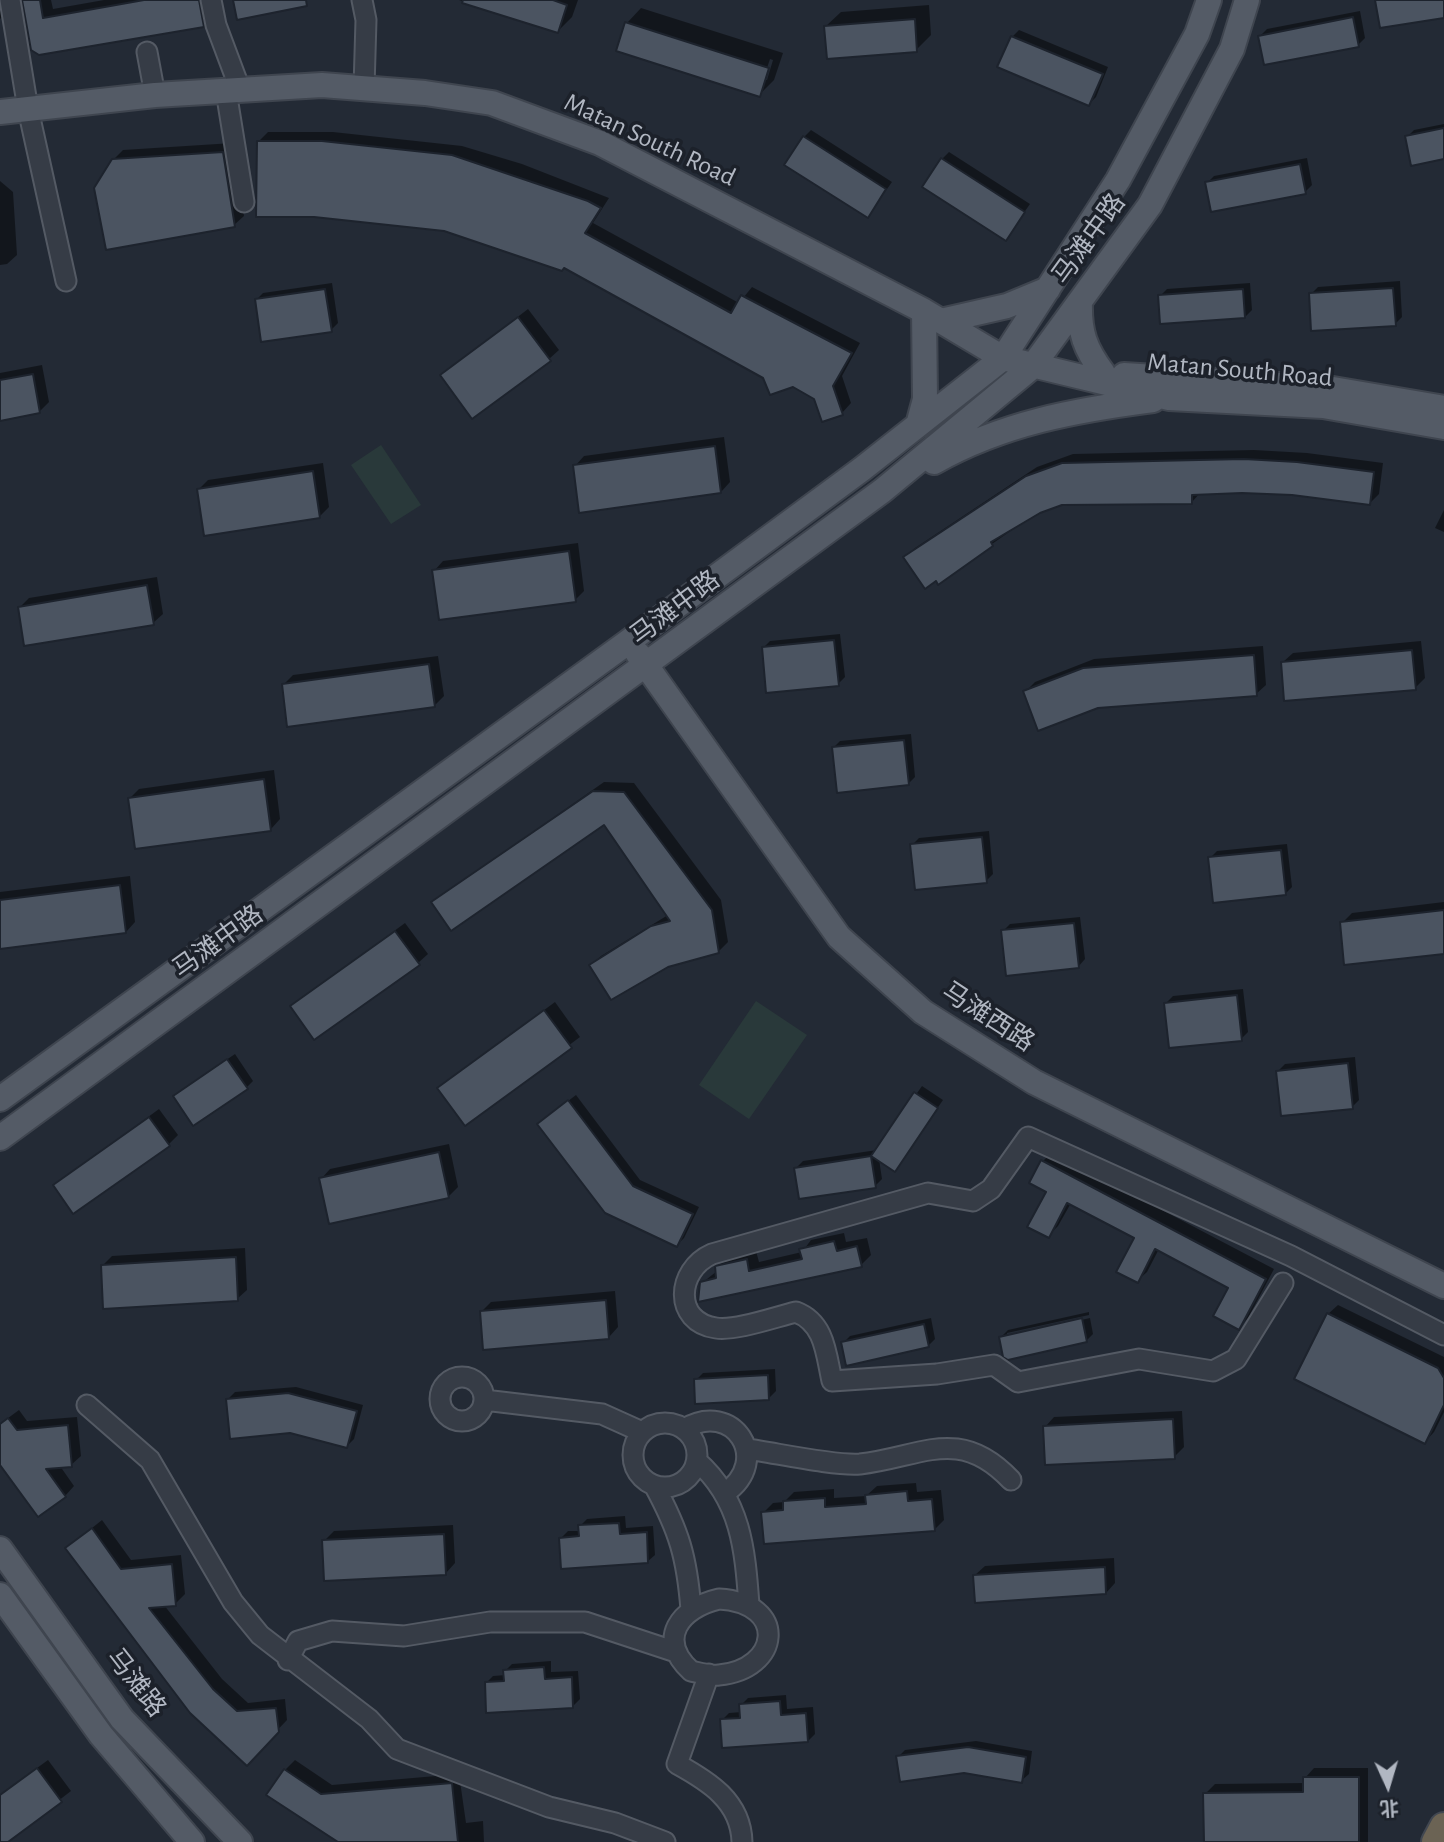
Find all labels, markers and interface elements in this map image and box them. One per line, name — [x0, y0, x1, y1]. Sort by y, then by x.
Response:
street label: Matan South Road — [559, 87, 741, 193]
street label: 马滩中路 — [1046, 188, 1132, 290]
street label: Matan South Road — [1146, 346, 1334, 394]
street label: 马滩中路 — [624, 564, 726, 652]
street label: 马滩中路 — [167, 899, 269, 985]
street label: 马滩西路 — [936, 976, 1040, 1058]
street label: 马滩路 — [100, 1643, 172, 1723]
north arrow — [1353, 1751, 1423, 1821]
text: 北 — [1379, 1797, 1400, 1818]

